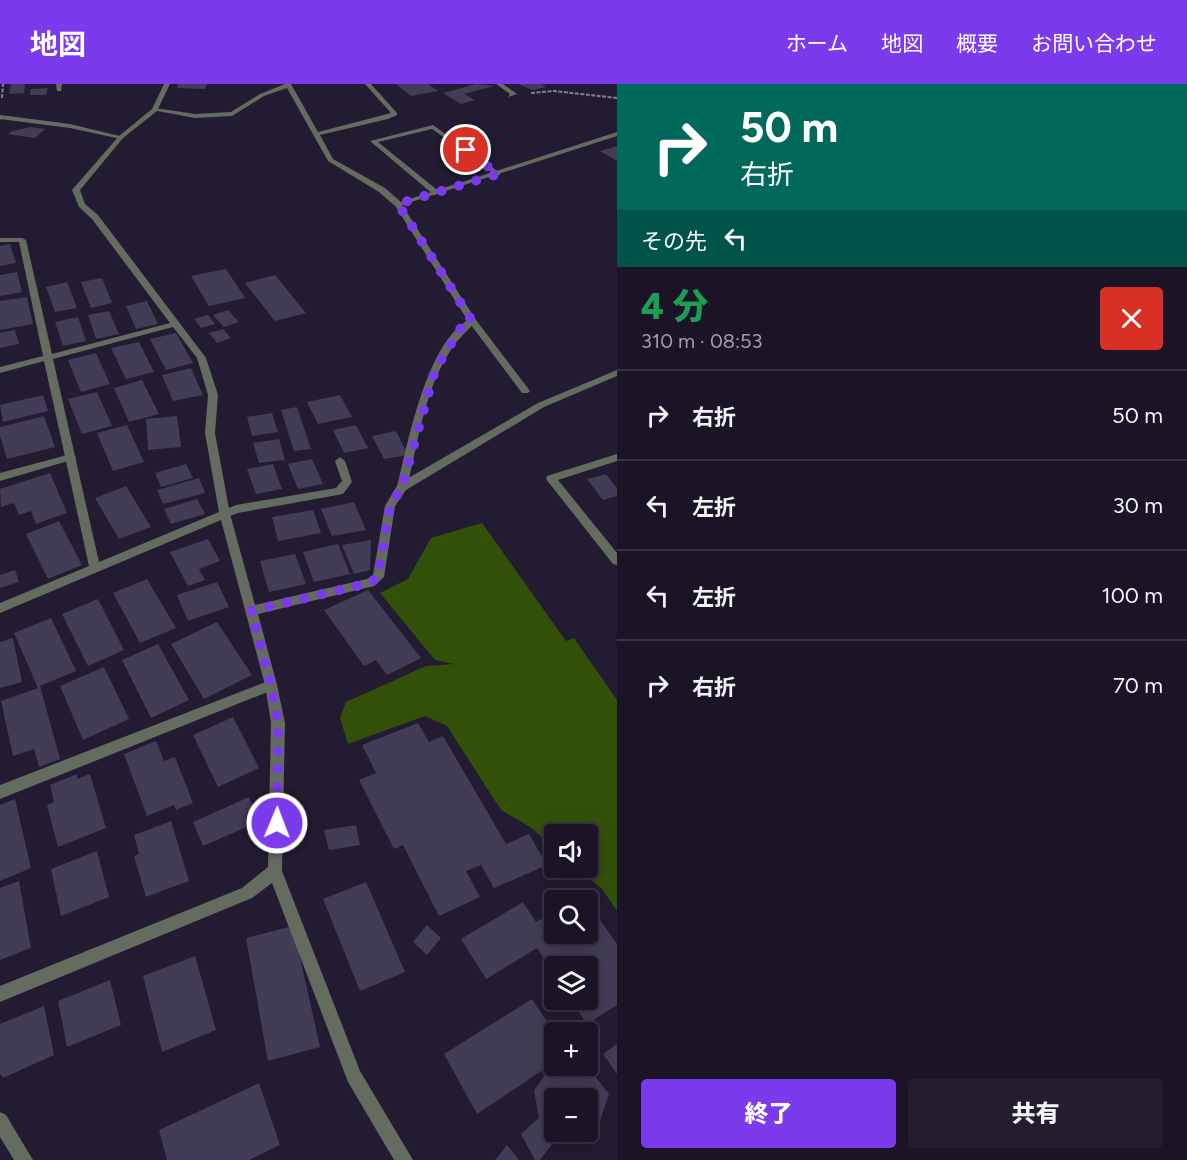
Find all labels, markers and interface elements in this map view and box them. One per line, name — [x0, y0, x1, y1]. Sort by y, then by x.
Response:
text: 地図 — [30, 27, 86, 61]
text: ホーム — [786, 31, 848, 56]
text: 地図 — [881, 31, 923, 56]
text: 概要 — [956, 31, 998, 56]
text: お問い合わせ — [1031, 31, 1157, 56]
text: 50 m — [740, 102, 838, 153]
icon: right — [641, 108, 719, 186]
pin — [440, 124, 491, 175]
icon: arrive — [449, 133, 482, 166]
text: 右折 — [740, 158, 794, 191]
icon: left — [719, 222, 752, 255]
text: その先 — [641, 228, 707, 255]
text: 4 分 — [641, 285, 708, 328]
button: close — [1100, 287, 1163, 350]
text: 310 m · 08:53 — [641, 329, 762, 353]
icon: right — [641, 399, 674, 432]
text: 50 m — [1112, 402, 1163, 429]
text: 右折 — [692, 404, 736, 431]
icon: left — [641, 489, 674, 522]
text: 30 m — [1113, 492, 1163, 519]
text: 左折 — [692, 494, 736, 521]
icon: left — [641, 579, 674, 612]
text: 100 m — [1102, 582, 1163, 609]
text: 左折 — [692, 584, 736, 611]
icon: right — [641, 669, 674, 702]
text: 70 m — [1113, 672, 1163, 699]
text: 右折 — [692, 674, 736, 701]
position arrow — [245, 791, 309, 855]
map controls — [544, 824, 598, 1142]
button: sound — [544, 824, 598, 878]
button: search — [544, 890, 598, 944]
button: layers — [544, 956, 598, 1010]
button: + — [544, 1022, 598, 1076]
button: 終了 — [641, 1079, 896, 1148]
button: 共有 — [908, 1079, 1163, 1148]
button: − — [544, 1088, 598, 1142]

